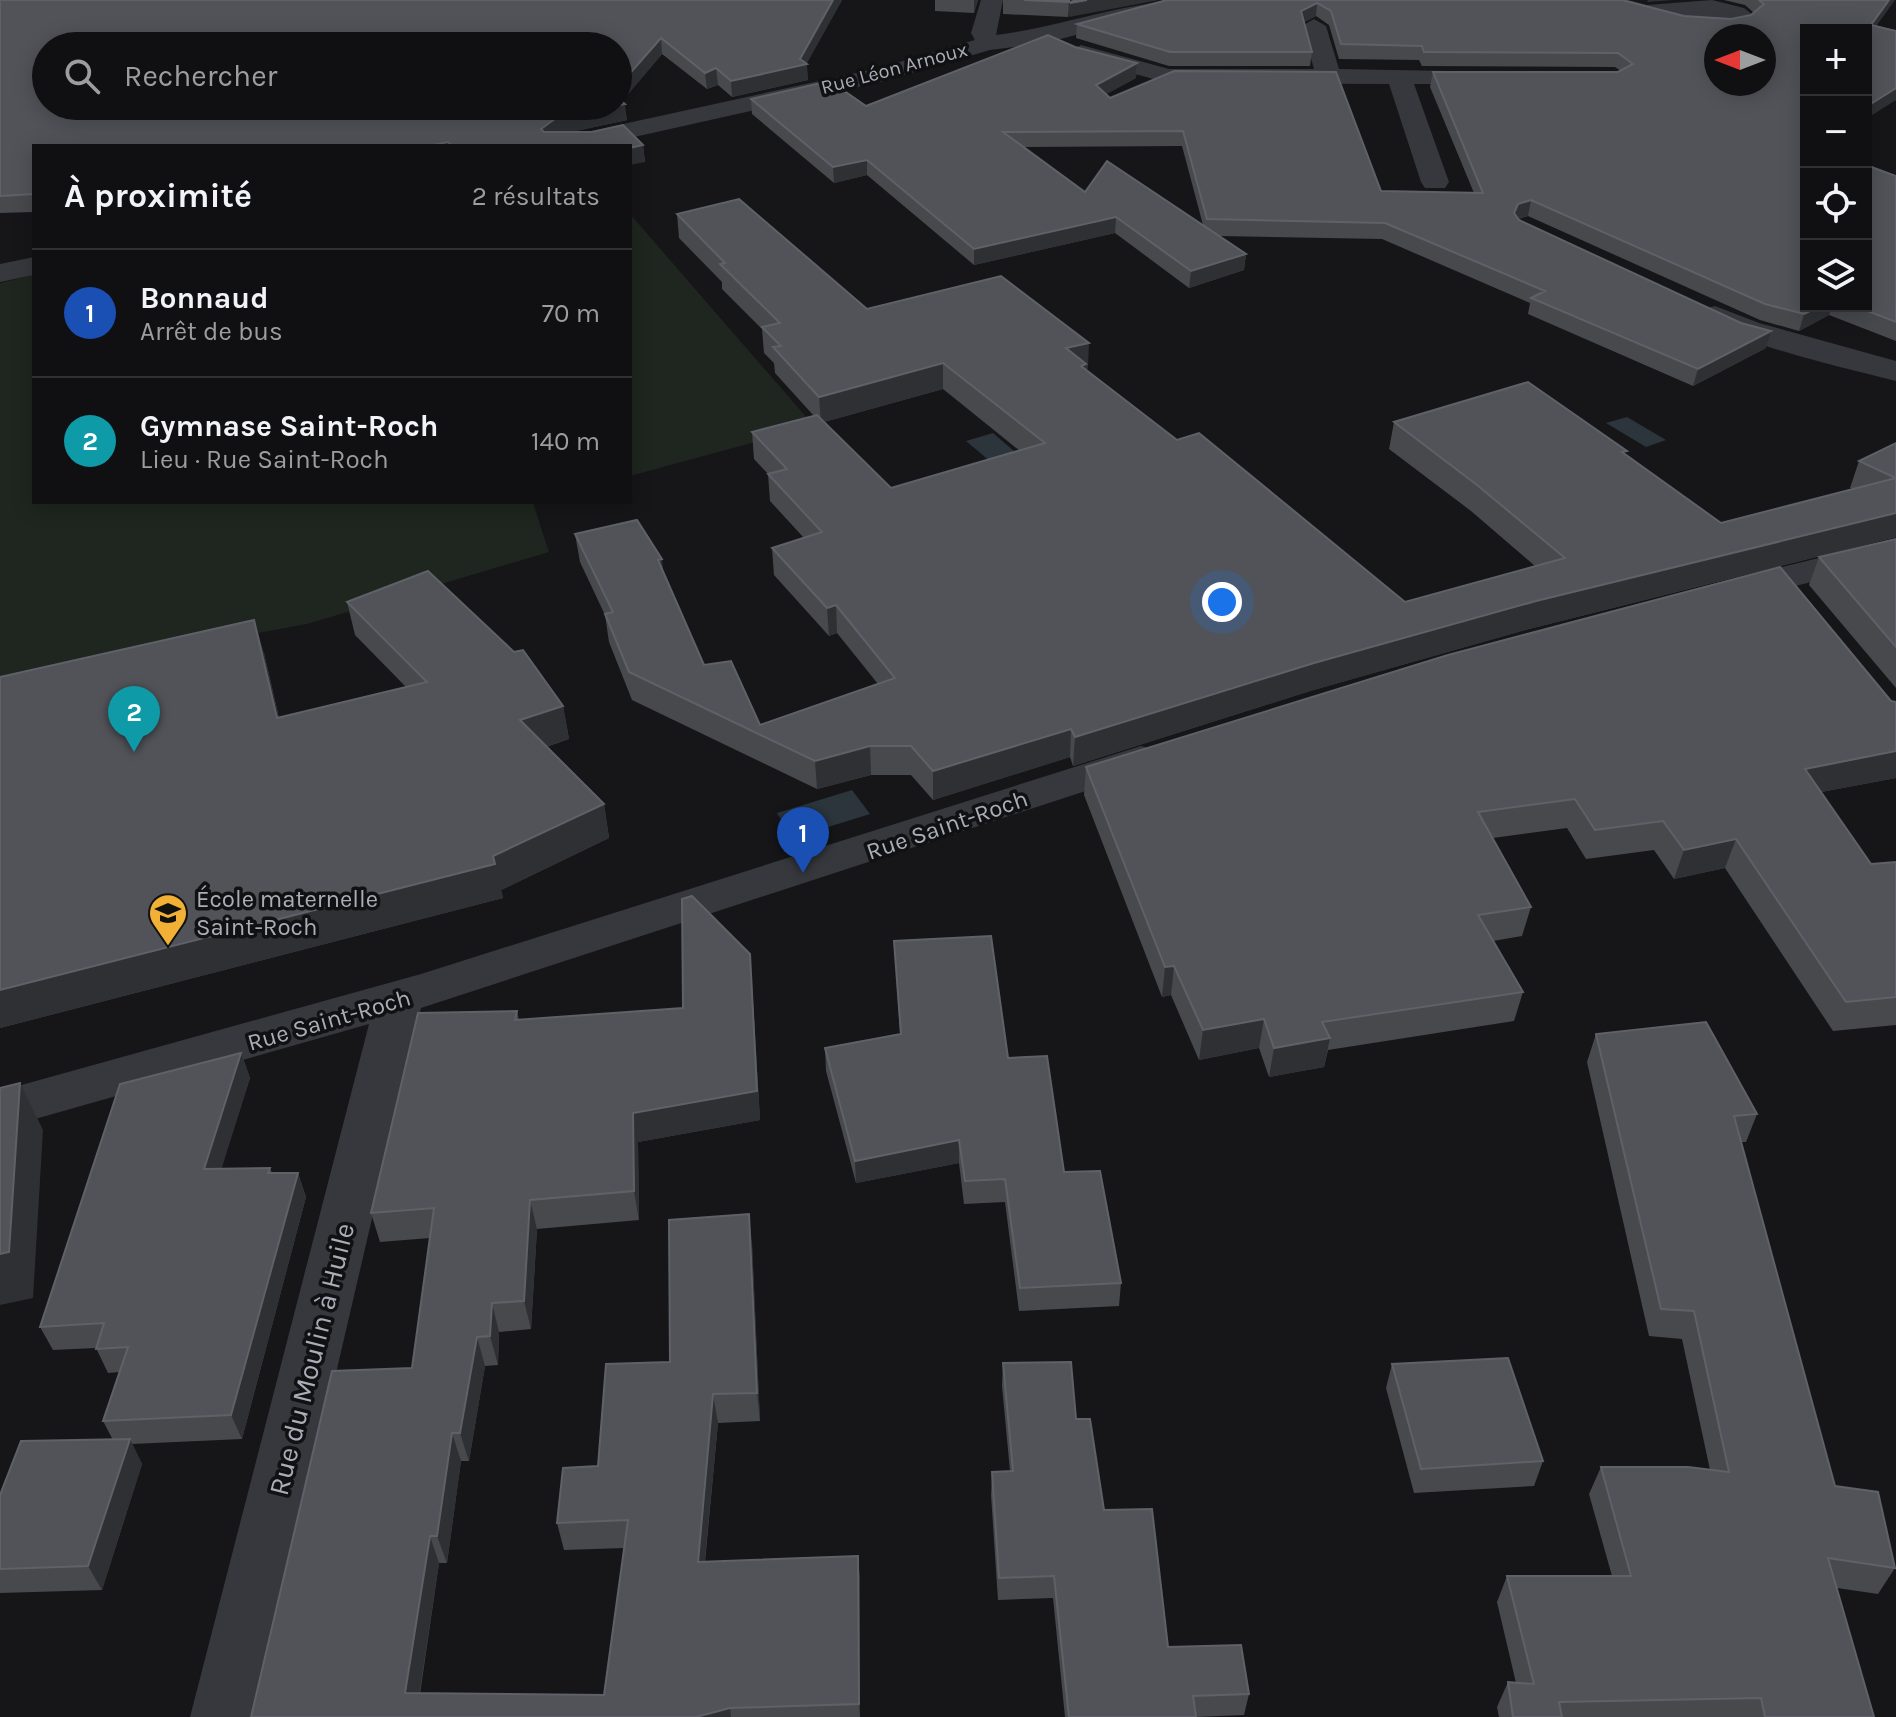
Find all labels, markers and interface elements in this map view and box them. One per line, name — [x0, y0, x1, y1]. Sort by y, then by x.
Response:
north arrow — [1704, 24, 1776, 96]
map controls — [1800, 24, 1872, 312]
button: + — [1800, 24, 1872, 96]
search box — [32, 32, 632, 120]
street label: Rue Léon Arnoux — [818, 38, 970, 99]
icon: search — [60, 54, 104, 98]
text: Rechercher — [124, 58, 277, 94]
button: − — [1800, 96, 1872, 168]
button: locate — [1800, 168, 1872, 240]
text: À proximité — [64, 176, 252, 216]
text: 2 résultats — [472, 181, 600, 212]
button: layers — [1800, 240, 1872, 312]
text: Bonnaud — [140, 280, 269, 316]
text: 1 — [85, 298, 95, 329]
text: 70 m — [542, 298, 600, 329]
text: Arrêt de bus — [140, 316, 283, 347]
text: Gymnase Saint-Roch — [140, 408, 439, 444]
text: 2 — [82, 426, 98, 457]
text: 140 m — [531, 426, 600, 457]
text: Lieu · Rue Saint-Roch — [140, 444, 389, 475]
your location — [1202, 582, 1242, 622]
pin: 2 — [108, 686, 160, 752]
street label: Rue Saint-Roch — [863, 784, 1031, 866]
pin: 1 — [777, 807, 829, 873]
place label: École maternelle Saint-Roch — [196, 884, 378, 941]
school or university icon: École maternelle Saint-Roch — [147, 892, 189, 947]
street label: Rue Saint-Roch — [244, 983, 414, 1057]
street label: Rue du Moulin à Huile — [262, 1220, 361, 1499]

